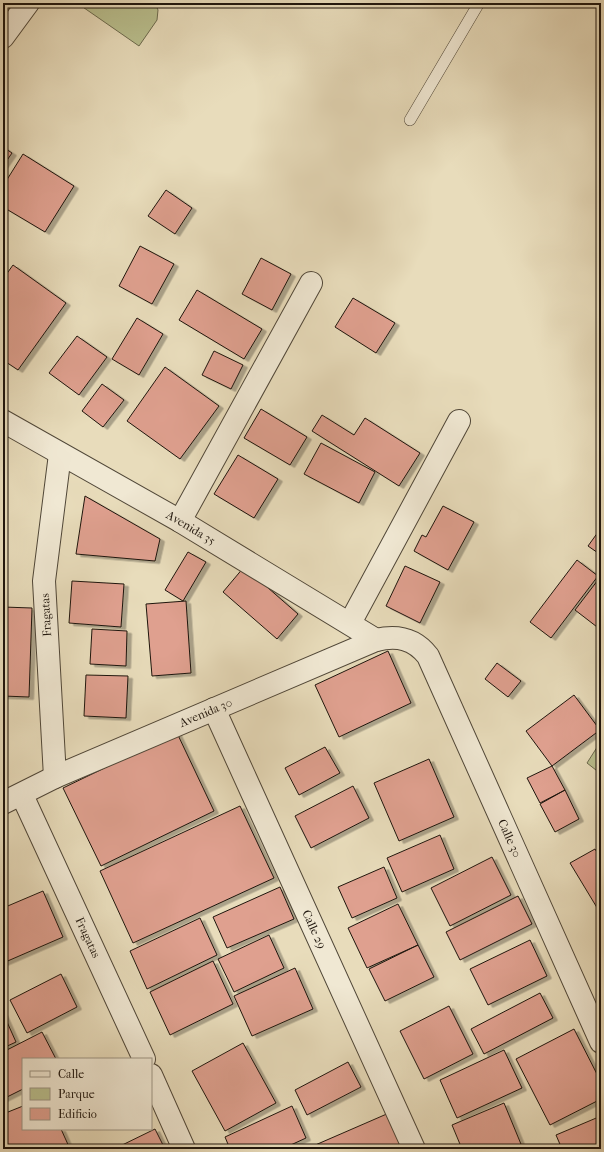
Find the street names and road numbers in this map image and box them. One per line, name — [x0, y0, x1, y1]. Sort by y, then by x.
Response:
street label: Avenida 35 — [163, 507, 218, 548]
street label: Fragatas — [38, 592, 54, 637]
street label: Avenida 30 — [176, 695, 234, 730]
street label: Calle 30 — [495, 817, 524, 860]
street label: Calle 29 — [299, 908, 329, 951]
street label: Fragatas — [72, 915, 104, 961]

